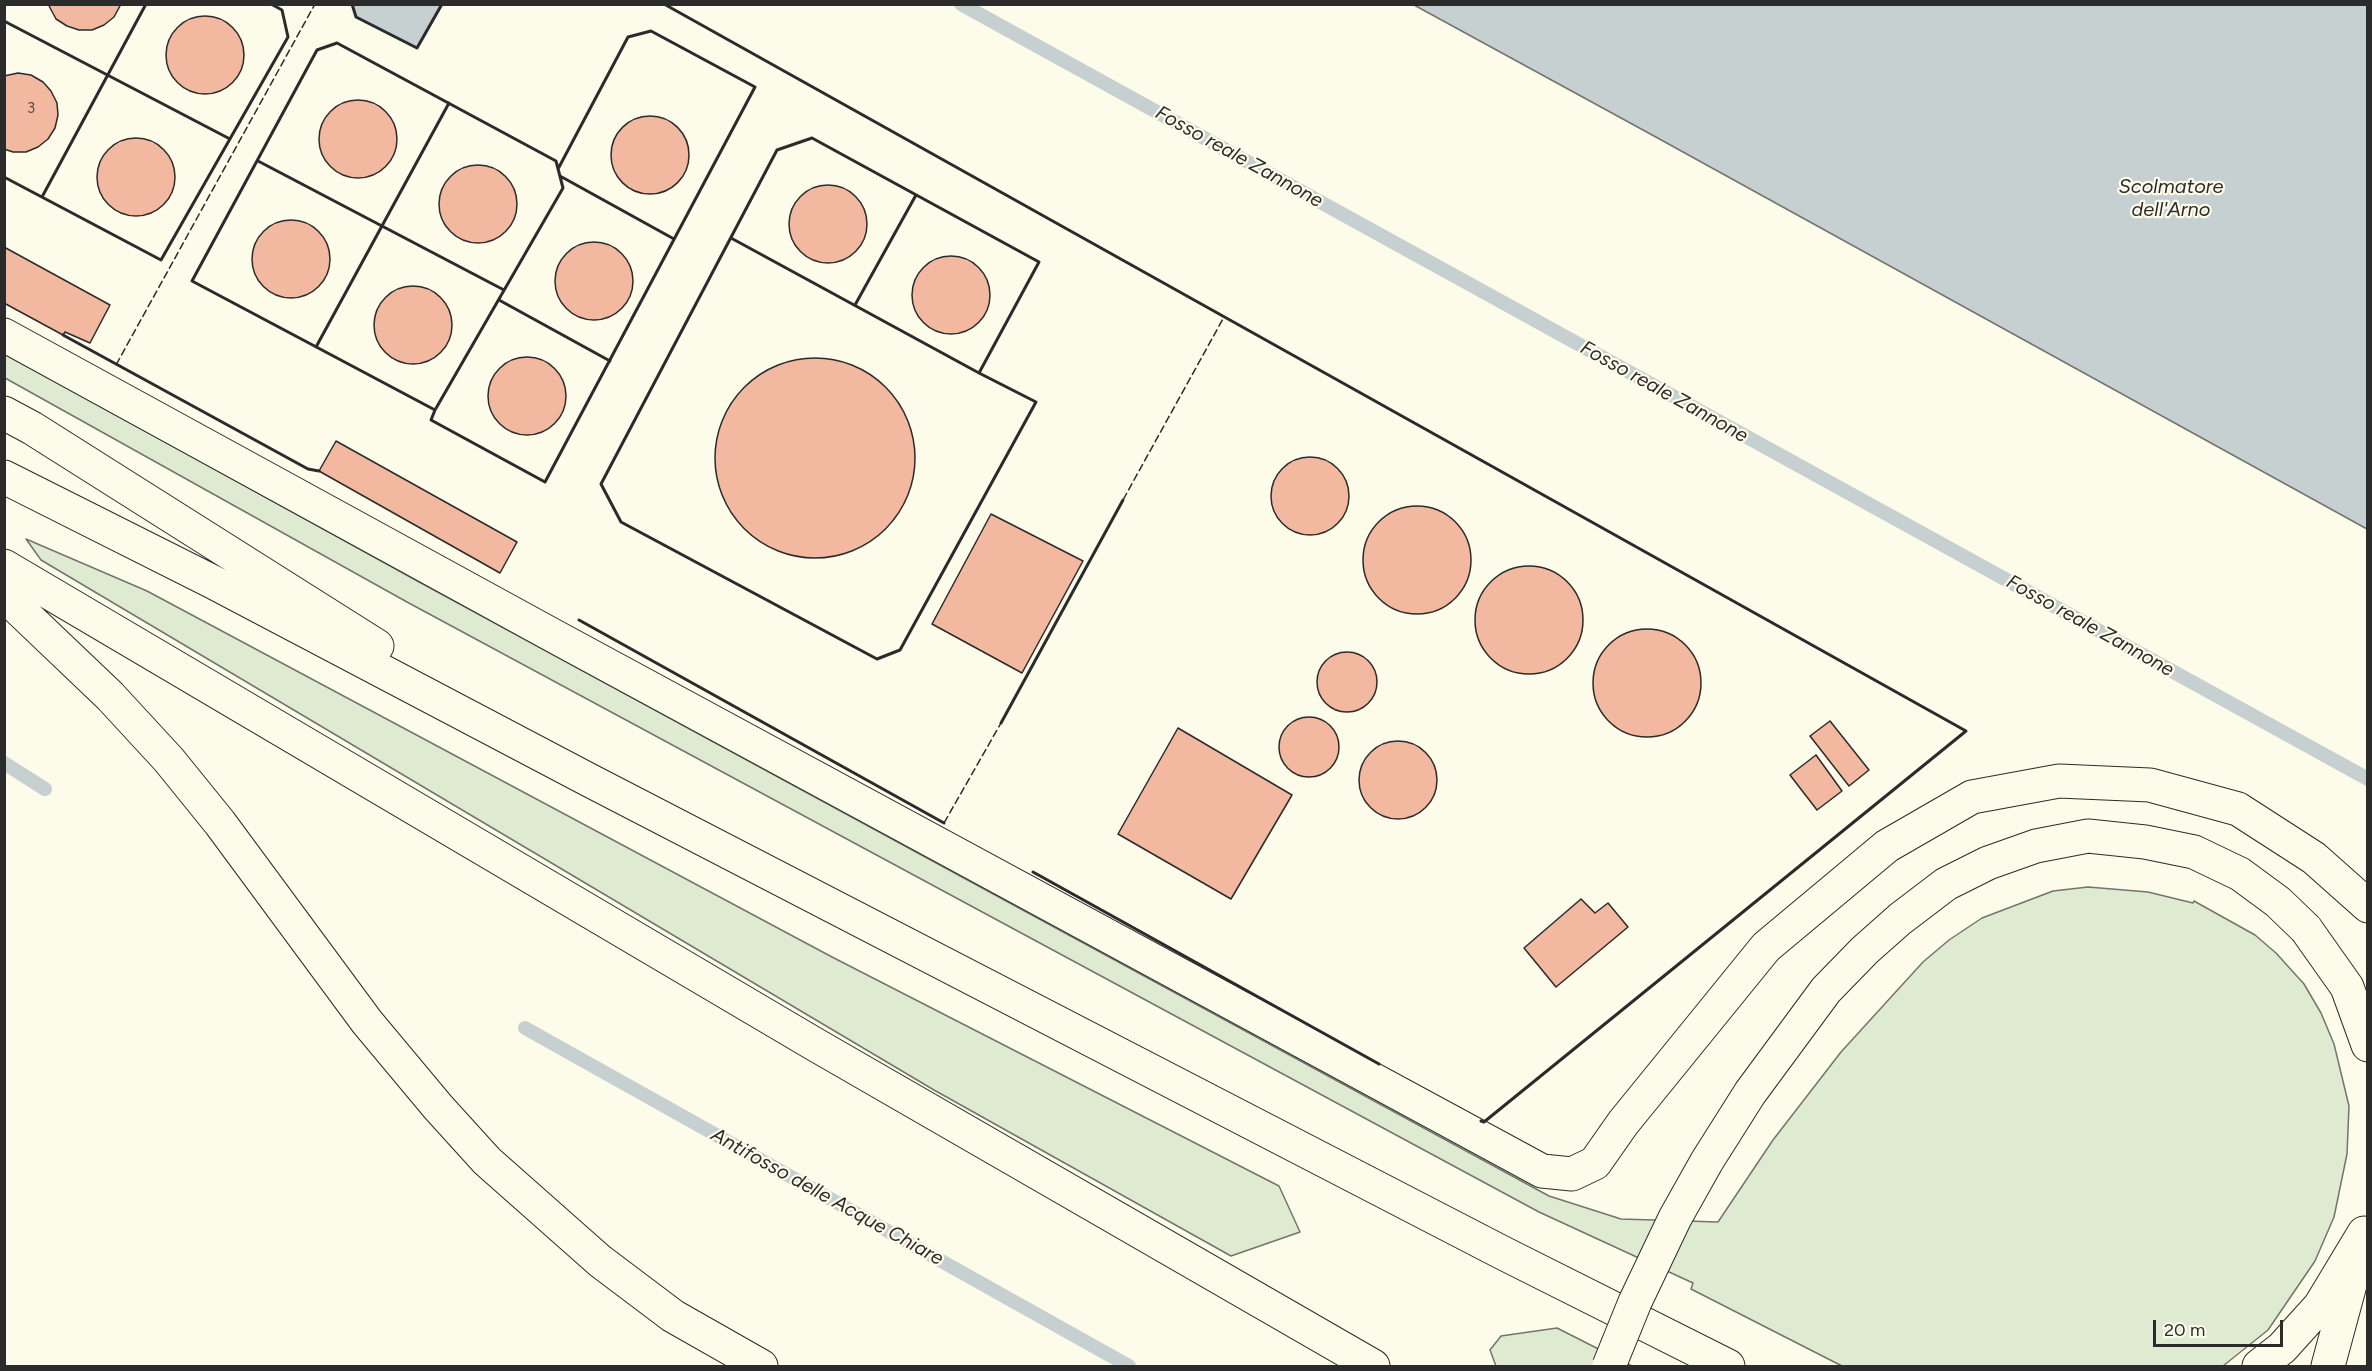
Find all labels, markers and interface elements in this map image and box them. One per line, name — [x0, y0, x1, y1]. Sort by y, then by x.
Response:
house number: 3 — [27, 100, 35, 118]
water label: Fosso reale Zannone — [1151, 101, 1327, 213]
water label: Scolmatore dell'Arno — [2119, 175, 2223, 222]
water label: Fosso reale Zannone — [1576, 336, 1752, 448]
water label: Fosso reale Zannone — [2002, 570, 2178, 682]
water label: Antifosso delle Acque Chiare — [707, 1123, 947, 1271]
scale bar — [2156, 1308, 2286, 1346]
text: 20 m — [2164, 1319, 2205, 1341]

